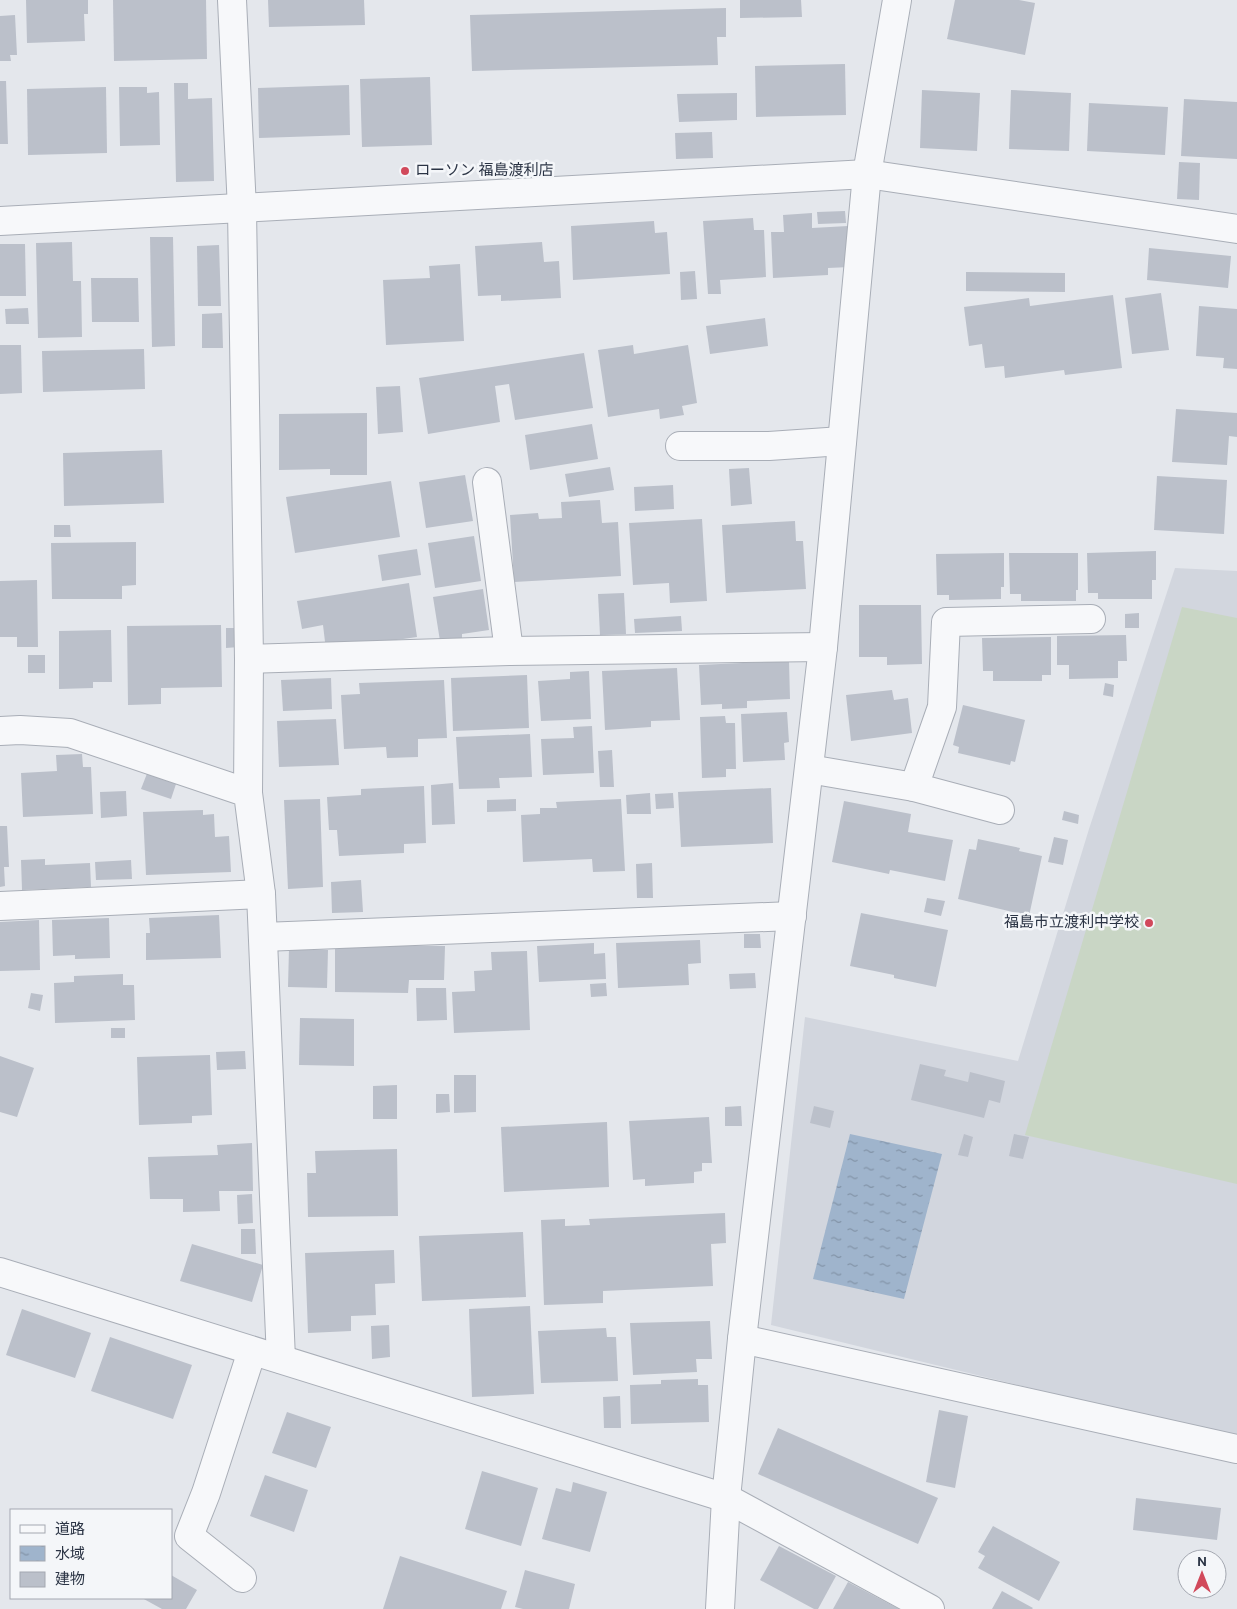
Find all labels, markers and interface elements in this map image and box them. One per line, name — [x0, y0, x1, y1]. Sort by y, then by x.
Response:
place label: ローソン 福島渡利店 — [415, 162, 554, 181]
marker: ローソン 福島渡利店 — [399, 165, 411, 177]
place label: 福島市立渡利中学校 — [1004, 914, 1139, 933]
marker: 福島市立渡利中学校 — [1143, 917, 1155, 929]
legend — [10, 1509, 172, 1599]
text: 道路 — [55, 1521, 85, 1540]
text: 水域 — [55, 1546, 85, 1565]
north arrow — [1177, 1549, 1227, 1599]
text: N — [1197, 1554, 1207, 1571]
text: 建物 — [55, 1571, 85, 1590]

